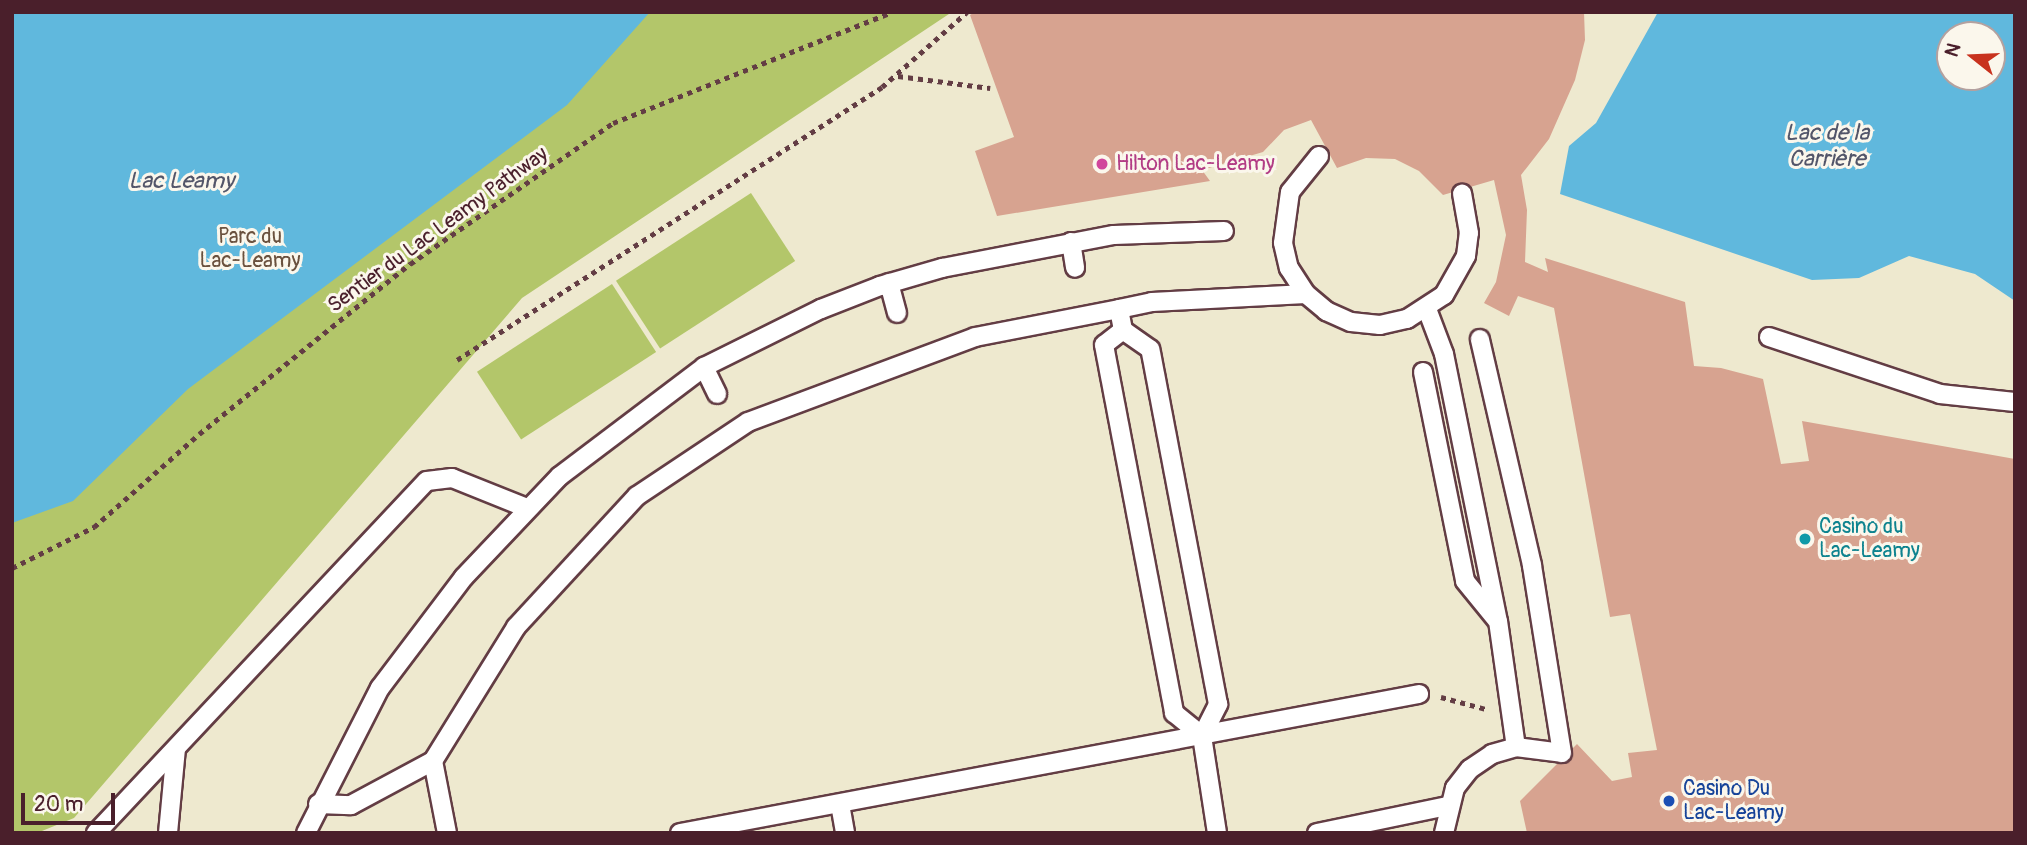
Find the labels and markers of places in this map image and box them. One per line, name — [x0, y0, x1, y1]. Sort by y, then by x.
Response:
place label: Hilton Lac-Leamy — [1116, 151, 1275, 177]
marker: Hilton Lac-Leamy — [1094, 156, 1110, 172]
place label: Casino du Lac-Leamy — [1819, 514, 1920, 564]
marker: Casino du Lac-Leamy — [1797, 531, 1813, 547]
place label: Casino Du Lac-Leamy — [1683, 776, 1784, 826]
marker: Casino Du Lac-Leamy — [1661, 793, 1677, 809]

